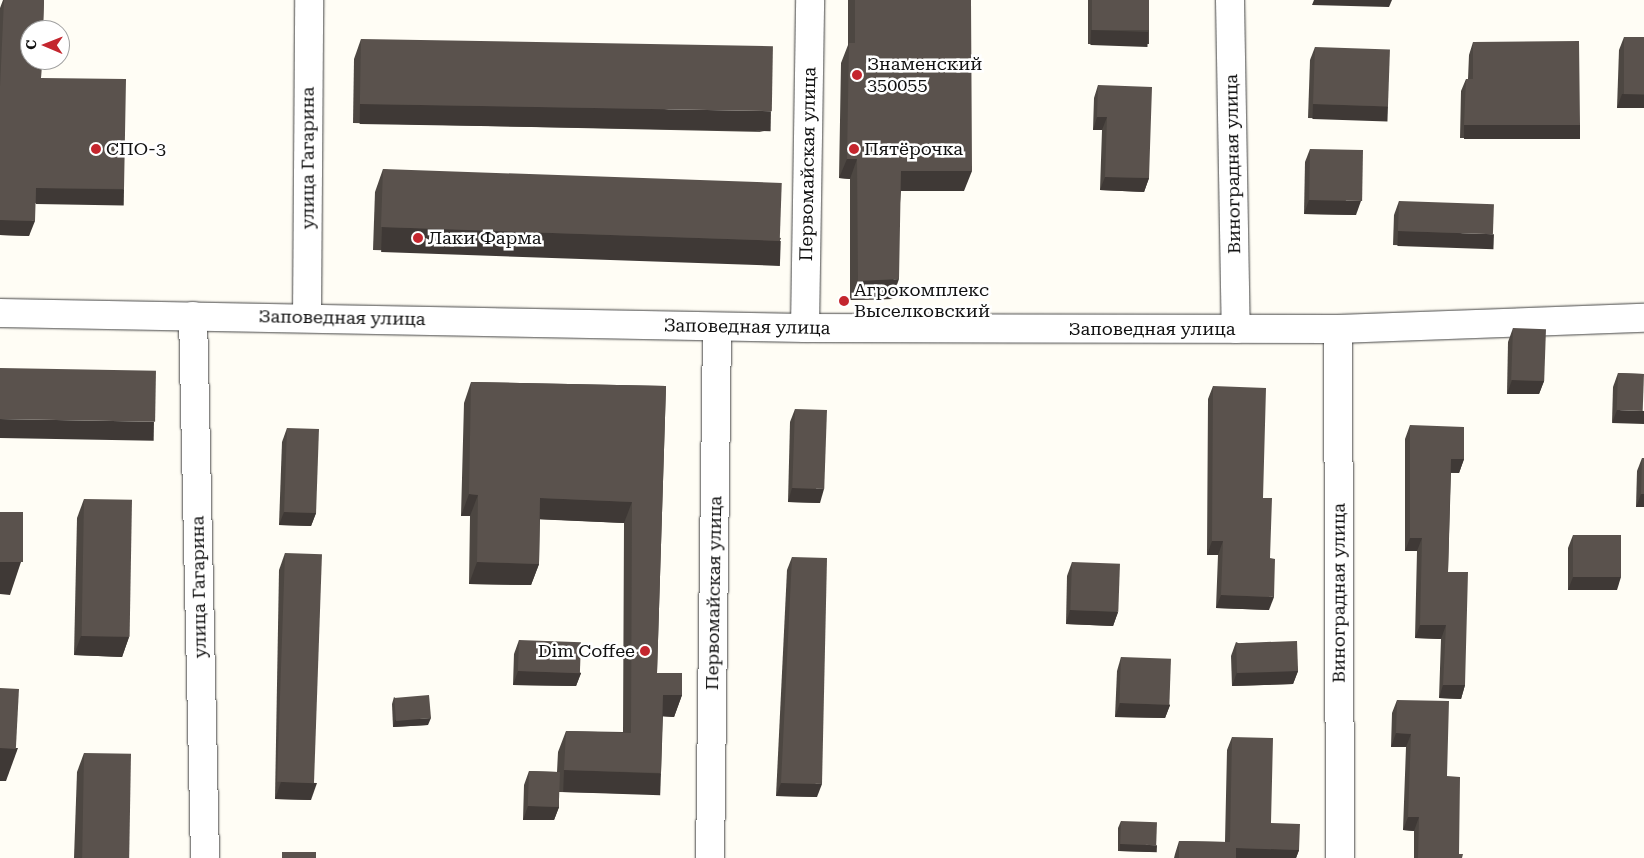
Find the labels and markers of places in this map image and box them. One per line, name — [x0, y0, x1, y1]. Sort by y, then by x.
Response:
place label: Знаменский 350055 — [867, 54, 982, 96]
marker: Знаменский 350055 — [851, 69, 863, 81]
place label: СПО-3 — [106, 138, 166, 160]
place label: Пятёрочка — [864, 138, 963, 160]
marker: СПО-3 — [90, 143, 102, 155]
marker: Пятёрочка — [848, 143, 860, 155]
place label: Лаки Фарма — [428, 227, 542, 249]
marker: Лаки Фарма — [412, 232, 424, 244]
place label: Агрокомплекс Выселковский — [854, 280, 990, 322]
marker: Агрокомплекс Выселковский — [838, 295, 850, 307]
place label: Dim Coffee — [538, 640, 635, 662]
marker: Dim Coffee — [639, 645, 651, 657]

